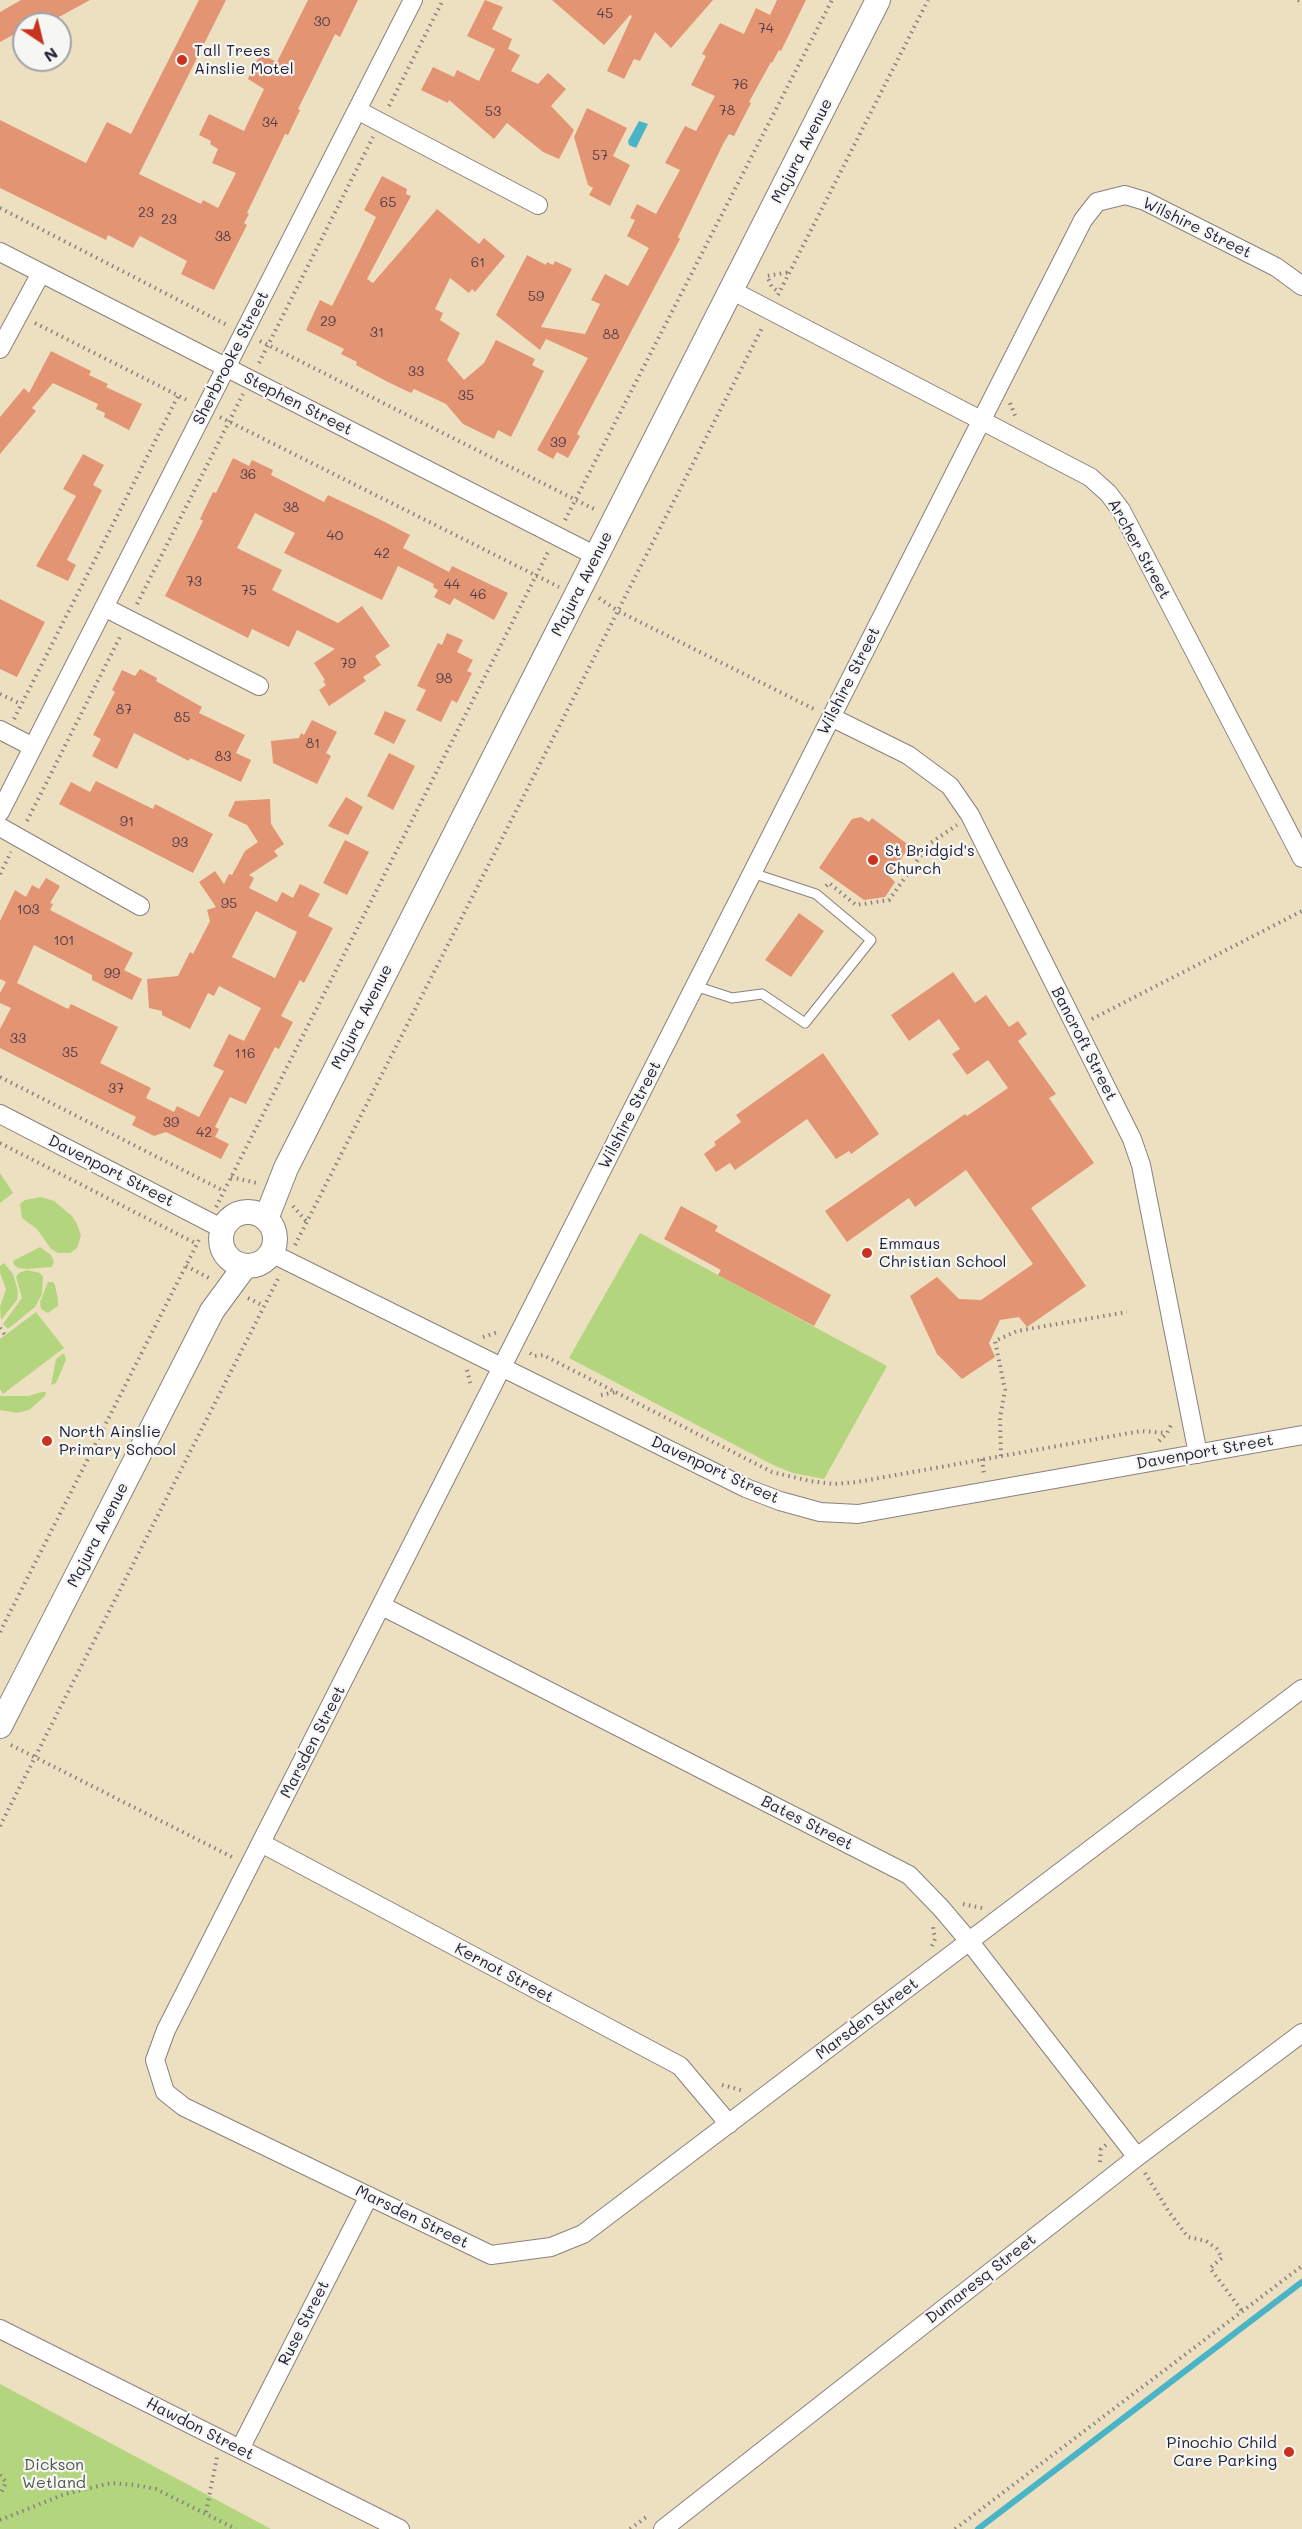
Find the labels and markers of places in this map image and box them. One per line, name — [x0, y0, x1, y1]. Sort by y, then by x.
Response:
place label: Tall Trees Ainslie Motel — [194, 41, 294, 79]
marker: Tall Trees Ainslie Motel — [175, 53, 189, 67]
place label: St Bridgid's Church — [885, 841, 975, 879]
marker: St Bridgid's Church — [866, 853, 880, 867]
place label: Emmaus Christian School — [879, 1234, 1006, 1272]
marker: Emmaus Christian School — [860, 1246, 874, 1260]
place label: North Ainslie Primary School — [59, 1422, 176, 1460]
marker: North Ainslie Primary School — [40, 1434, 54, 1448]
place label: Pinochio Child Care Parking — [1167, 2433, 1277, 2471]
marker: Pinochio Child Care Parking — [1282, 2445, 1296, 2459]

